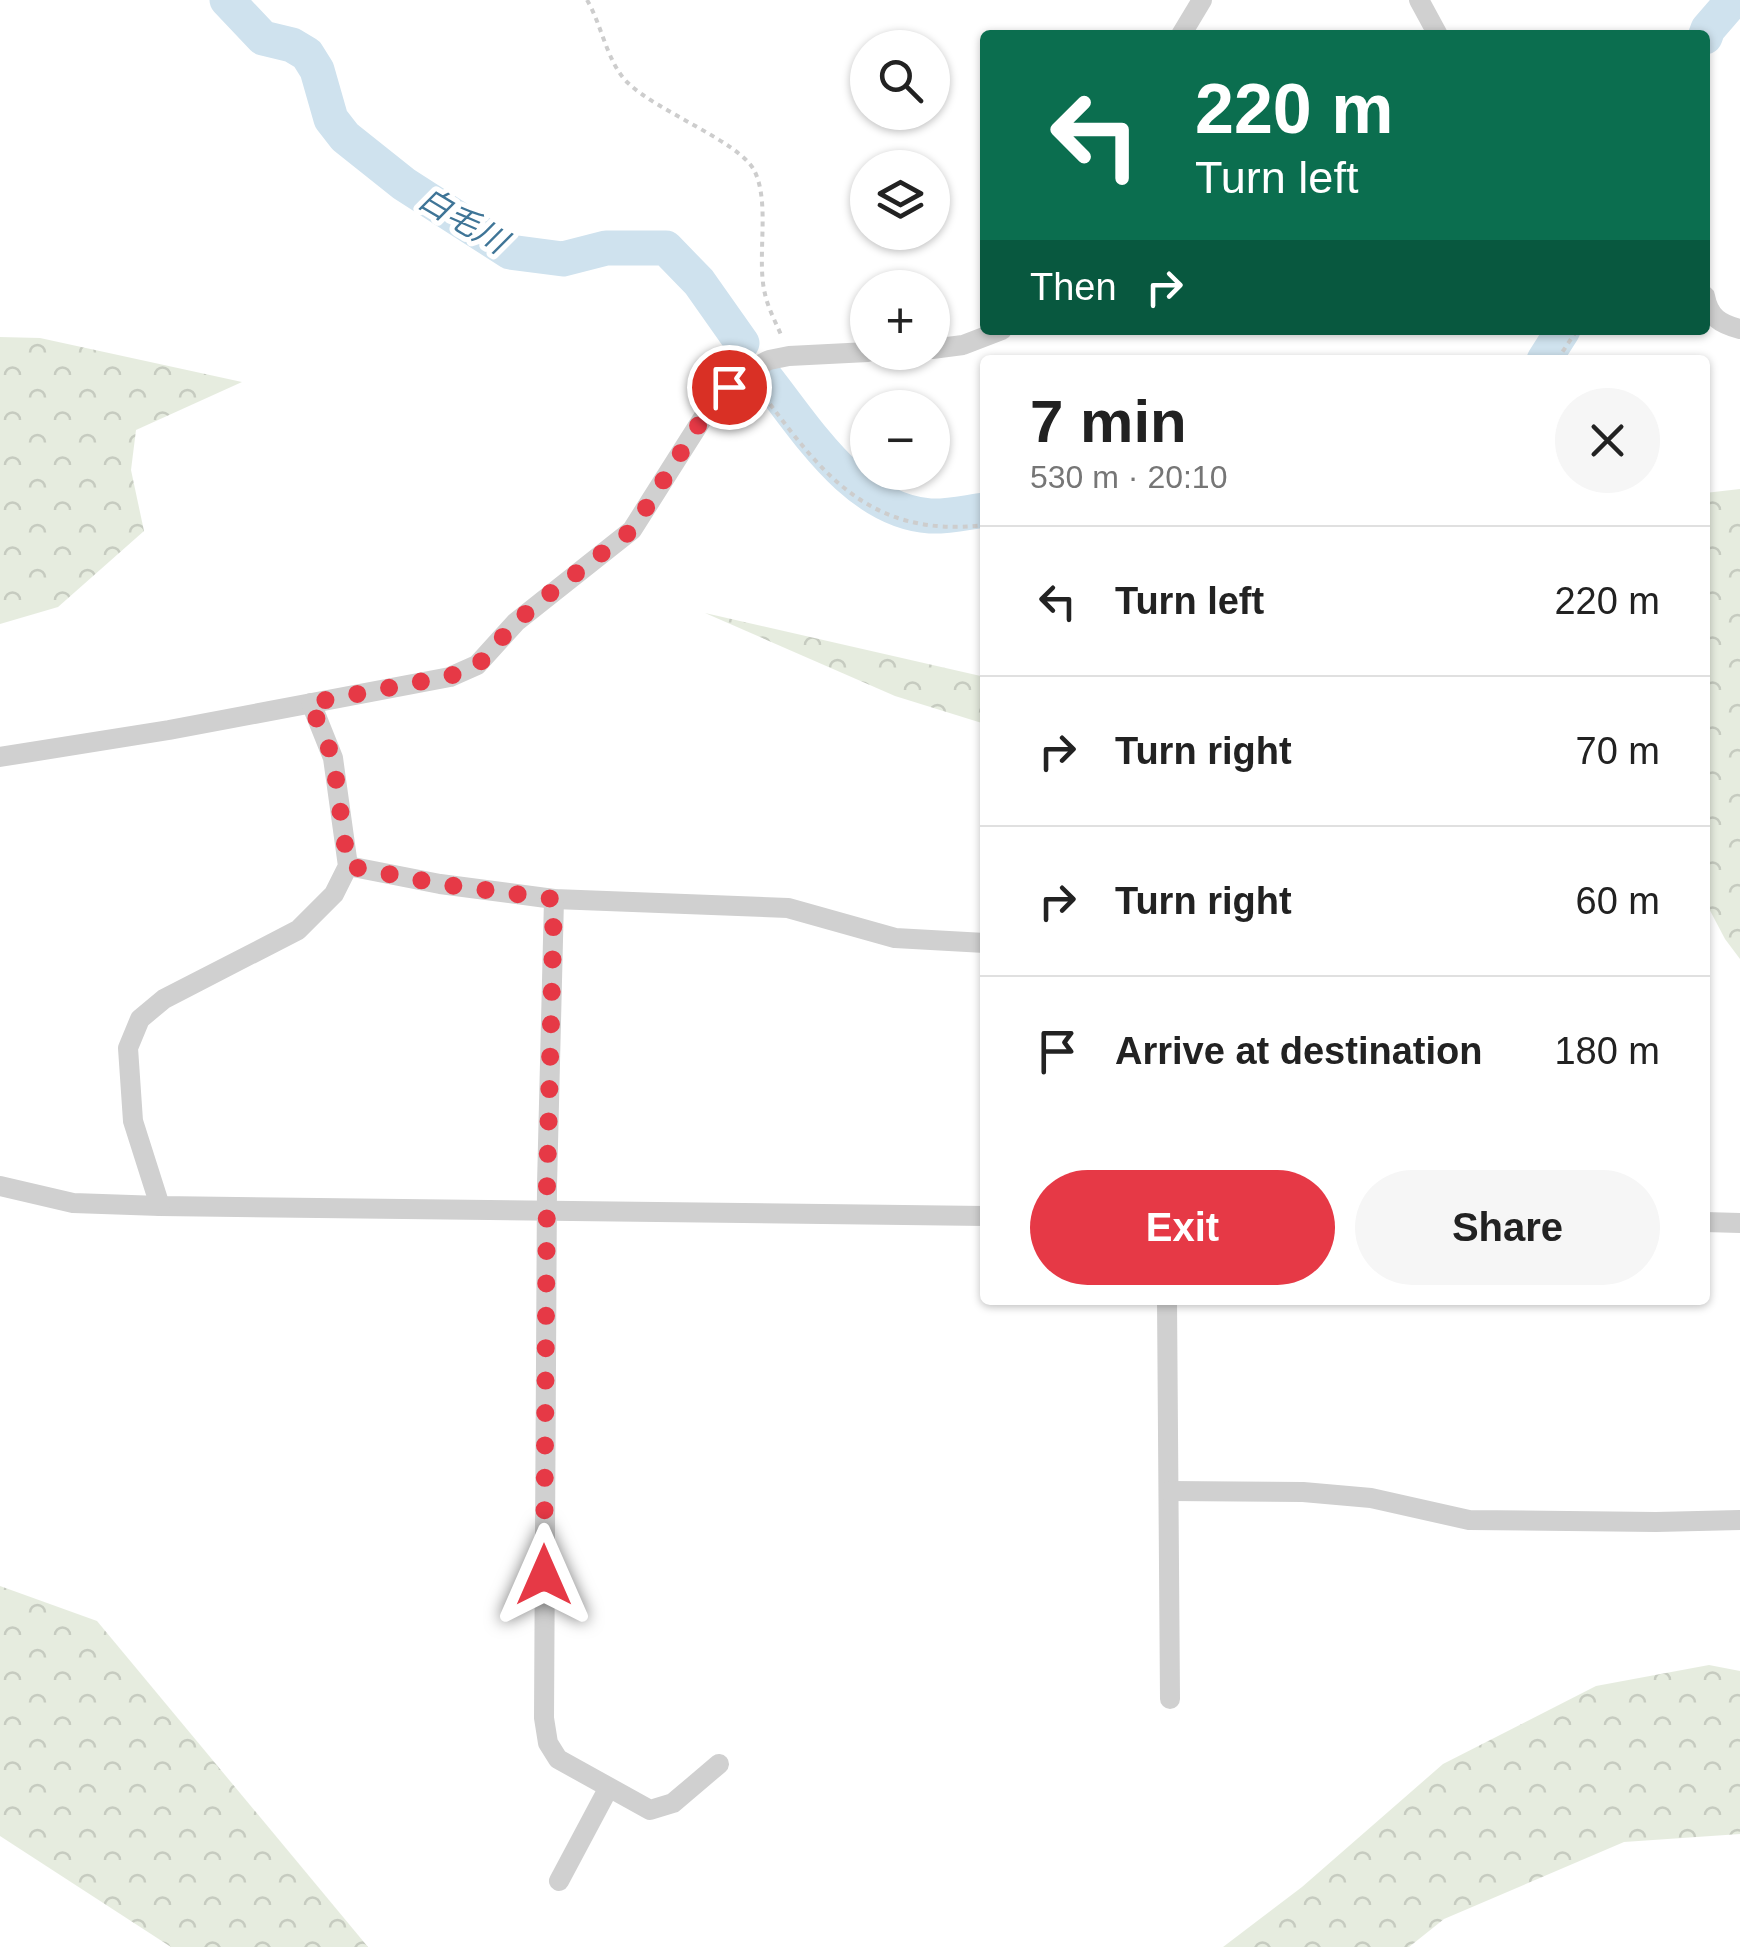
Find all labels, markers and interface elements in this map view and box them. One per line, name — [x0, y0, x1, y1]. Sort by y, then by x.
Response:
map controls — [850, 30, 950, 490]
button: search — [850, 30, 950, 130]
icon: left — [1030, 70, 1160, 200]
text: 220 m — [1195, 70, 1393, 148]
button: layers — [850, 150, 950, 250]
text: Turn left — [1195, 152, 1358, 203]
water label: 白毛川 — [413, 180, 516, 262]
icon: right — [1137, 260, 1192, 315]
text: Then — [1030, 266, 1117, 308]
button: + — [850, 270, 950, 370]
pin — [687, 345, 772, 430]
icon: arrive — [702, 360, 757, 415]
text: 7 min — [1030, 388, 1187, 455]
button: close — [1555, 388, 1660, 493]
button: − — [850, 390, 950, 490]
text: 530 m · 20:10 — [1030, 459, 1227, 495]
icon: left — [1030, 574, 1085, 629]
text: Turn left — [1115, 580, 1264, 622]
text: 220 m — [1554, 580, 1660, 622]
icon: right — [1030, 724, 1085, 779]
text: Turn right — [1115, 730, 1292, 772]
text: 70 m — [1576, 730, 1660, 772]
icon: right — [1030, 874, 1085, 929]
text: Turn right — [1115, 880, 1292, 922]
text: 60 m — [1576, 880, 1660, 922]
icon: arrive — [1030, 1024, 1085, 1079]
text: Arrive at destination — [1115, 1030, 1482, 1072]
text: 180 m — [1554, 1030, 1660, 1072]
button: Exit — [1030, 1170, 1335, 1285]
button: Share — [1355, 1170, 1660, 1285]
position arrow — [492, 1523, 596, 1627]

